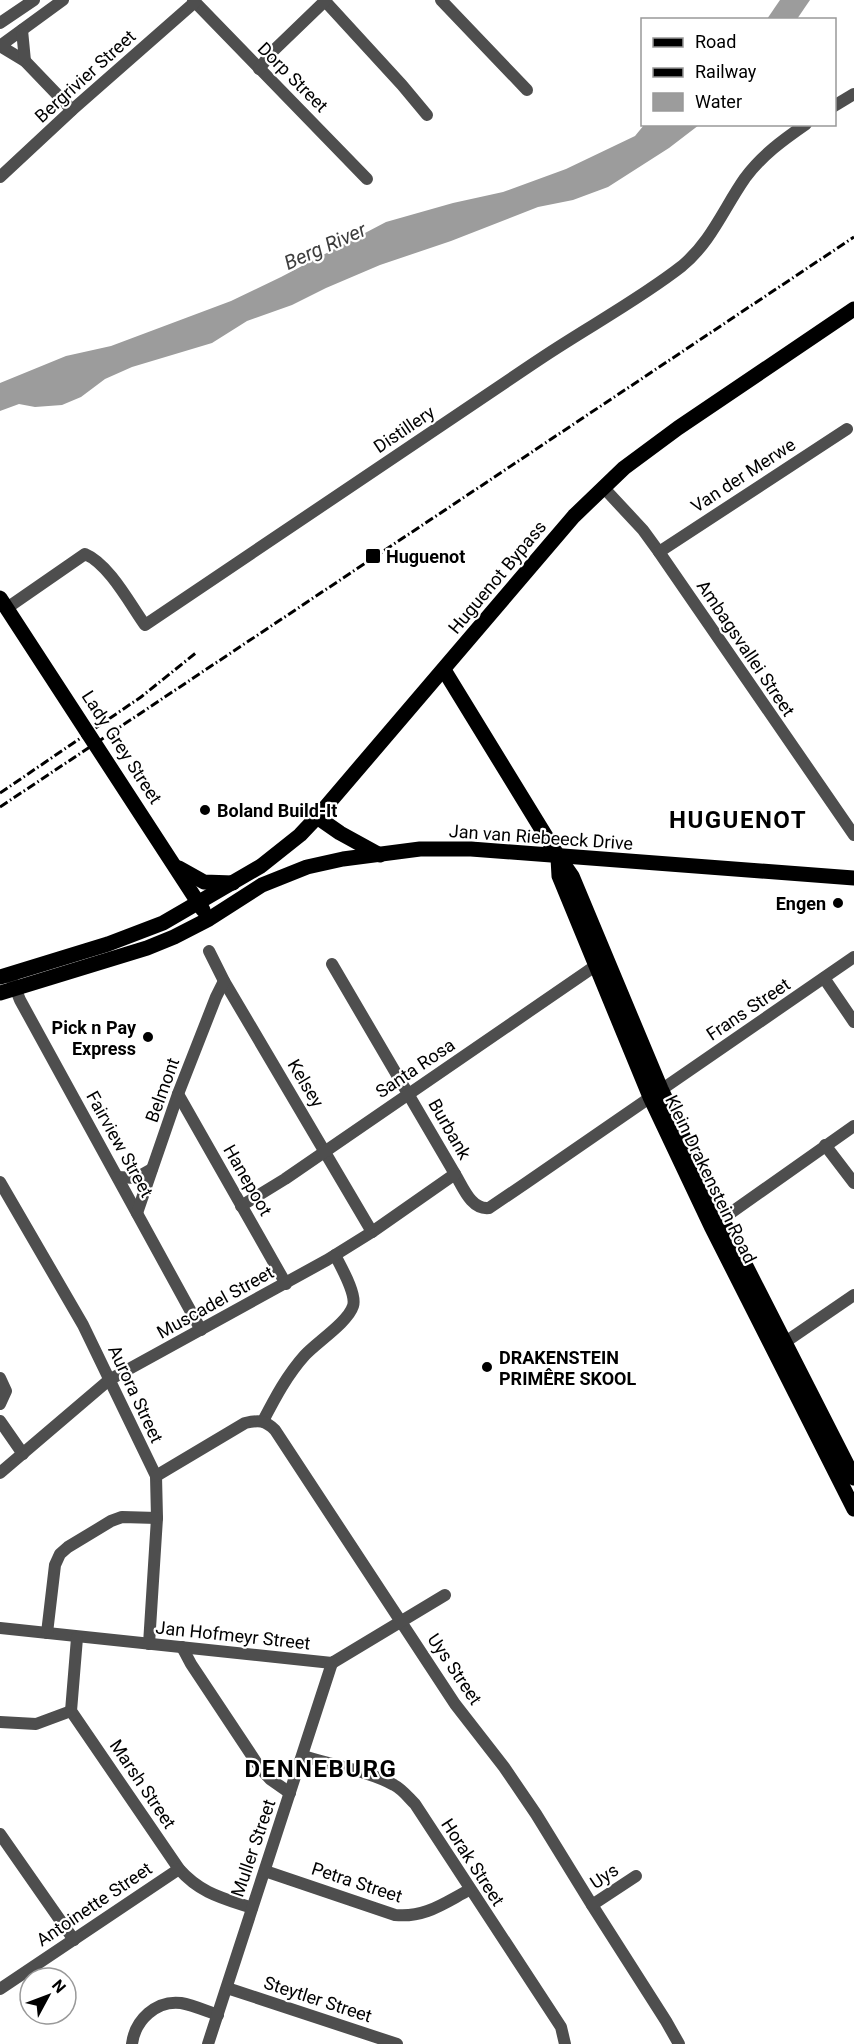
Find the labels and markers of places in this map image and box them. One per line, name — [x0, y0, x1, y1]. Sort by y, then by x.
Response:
place label: Huguenot — [386, 546, 465, 567]
marker: Huguenot — [364, 547, 382, 565]
place label: Boland Build-It — [217, 800, 337, 821]
marker: Boland Build-It — [198, 803, 212, 817]
place label: Engen — [776, 893, 826, 914]
marker: Engen — [831, 896, 845, 910]
place label: Pick n Pay Express — [52, 1017, 137, 1059]
marker: Pick n Pay Express — [141, 1030, 155, 1044]
place label: DRAKENSTEIN PRIMÊRE SKOOL — [499, 1347, 636, 1389]
marker: DRAKENSTEIN PRIMÊRE SKOOL — [480, 1360, 494, 1374]

